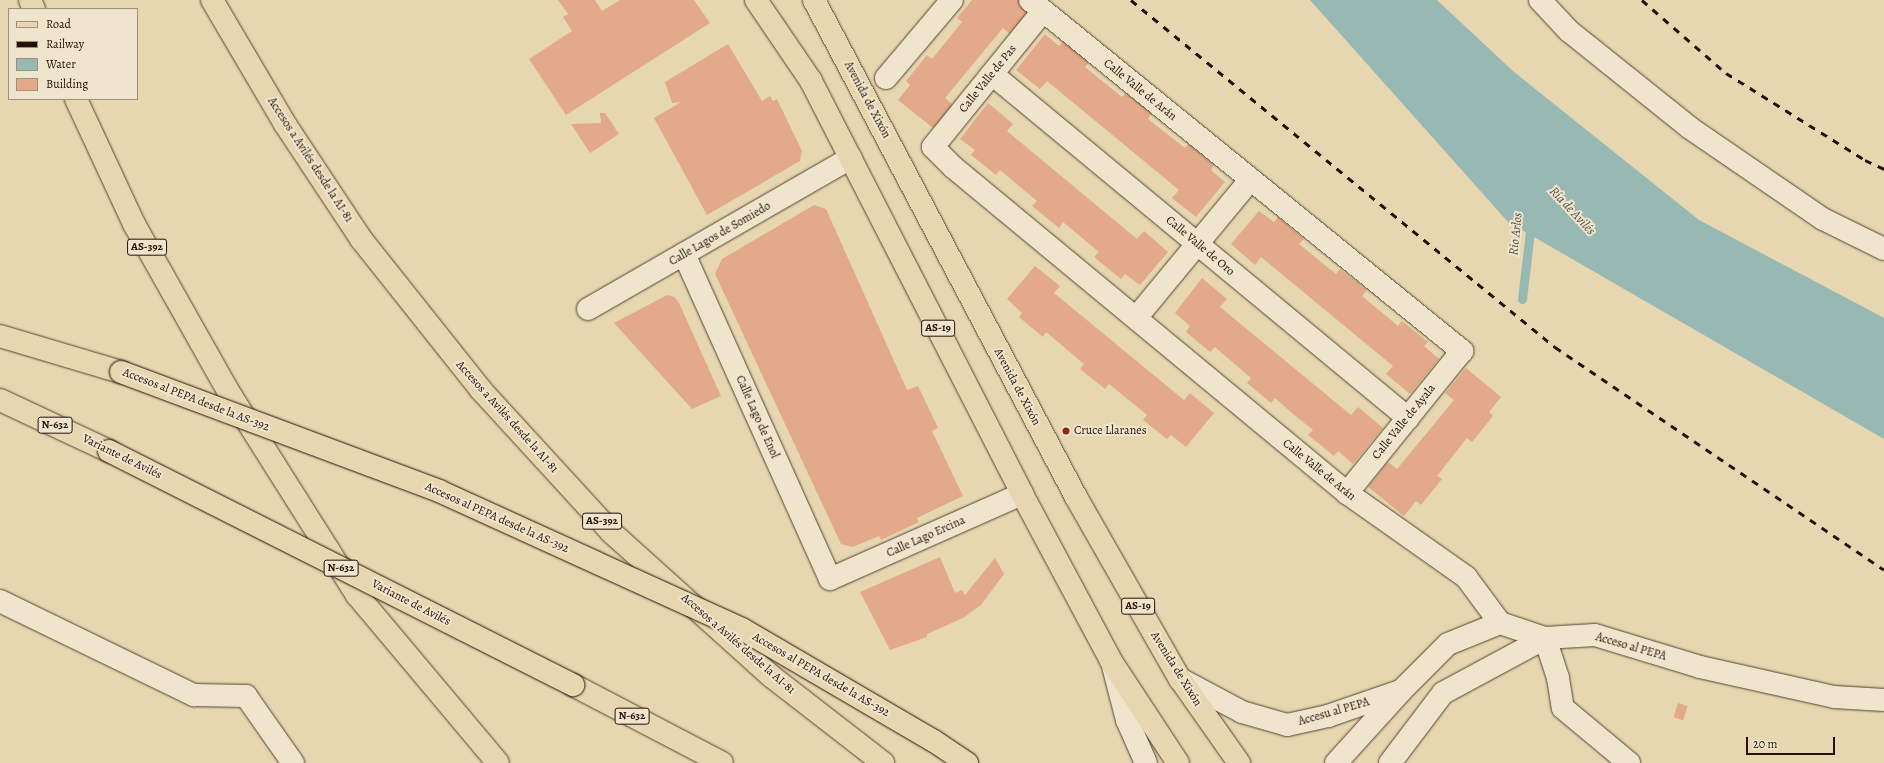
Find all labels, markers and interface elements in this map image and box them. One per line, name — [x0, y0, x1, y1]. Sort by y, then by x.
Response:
legend — [8, 8, 138, 100]
text: Road — [46, 16, 71, 32]
text: Railway — [46, 36, 84, 52]
street label: Calle Valle de Pas — [956, 42, 1020, 116]
text: Water — [46, 56, 76, 72]
street label: Calle Valle de Arán — [1101, 56, 1179, 124]
street label: Avenida de Xixón — [841, 59, 893, 141]
text: Building — [46, 76, 88, 92]
street label: Accesos a Avilés desde la AI-81 — [264, 95, 356, 225]
water label: Ría de Avilés — [1546, 184, 1598, 238]
street label: Calle Lagos de Somiedo — [667, 199, 773, 269]
water label: Rio Arlos — [1506, 212, 1526, 256]
street label: Calle Valle de Oro — [1163, 213, 1237, 279]
road number: AS-392 — [127, 238, 167, 256]
road number: AS-19 — [921, 319, 955, 337]
street label: Avenida de Xixón — [991, 346, 1043, 428]
street label: Accesos a Avilés desde la AI-81 — [453, 358, 561, 476]
street label: Accesos al PEPA desde la AS-392 — [121, 365, 271, 435]
street label: Calle Lago de Enol — [732, 373, 782, 461]
street label: Calle Valle de Ayala — [1369, 382, 1439, 462]
road number: N-632 — [37, 416, 73, 434]
place label: Cruce Llaranes — [1074, 424, 1146, 438]
marker: Cruce Llaranes — [1061, 426, 1071, 436]
street label: Variante de Avilés — [80, 432, 164, 482]
street label: Calle Valle de Arán — [1280, 436, 1358, 504]
street label: Accesos al PEPA desde la AS-392 — [423, 480, 571, 556]
road number: AS-392 — [582, 512, 622, 530]
street label: Calle Lago Ercina — [884, 513, 968, 561]
road number: N-632 — [323, 559, 359, 577]
street label: Variante de Avilés — [369, 577, 453, 629]
street label: Accesos a Avilés desde la AI-81 — [678, 591, 798, 697]
road number: AS-19 — [1121, 597, 1155, 615]
street label: Avenida de Xixón — [1147, 629, 1205, 709]
street label: Accesos al PEPA desde la AS-392 — [750, 630, 892, 720]
street label: Acceso al PEPA — [1594, 630, 1668, 664]
street label: Accesu al PEPA — [1297, 695, 1371, 729]
road number: N-632 — [614, 707, 650, 725]
scale bar — [1748, 729, 1837, 755]
text: 20 m — [1753, 736, 1777, 752]

